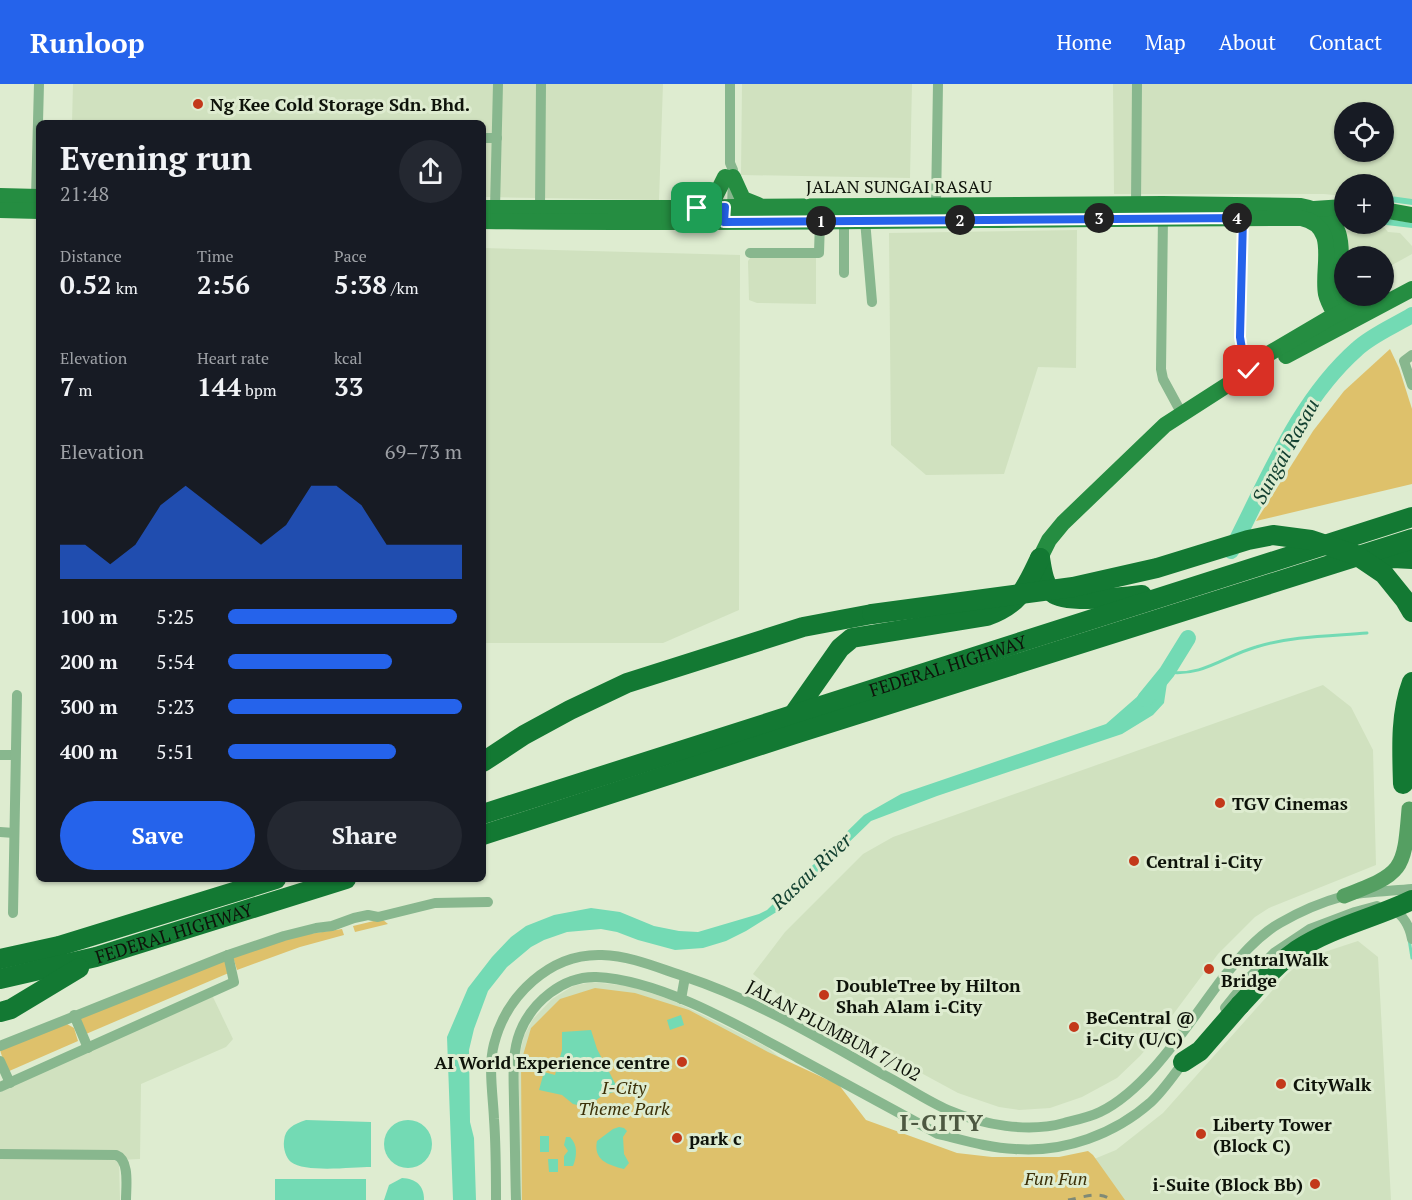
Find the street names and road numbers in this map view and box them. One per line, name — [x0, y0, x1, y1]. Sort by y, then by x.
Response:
street label: JALAN SUNGAI RASAU — [806, 174, 992, 198]
street label: FEDERAL HIGHWAY — [866, 629, 1030, 702]
street label: FEDERAL HIGHWAY — [92, 897, 256, 969]
street label: JALAN PLUMBUM 7/102 — [743, 974, 925, 1086]

